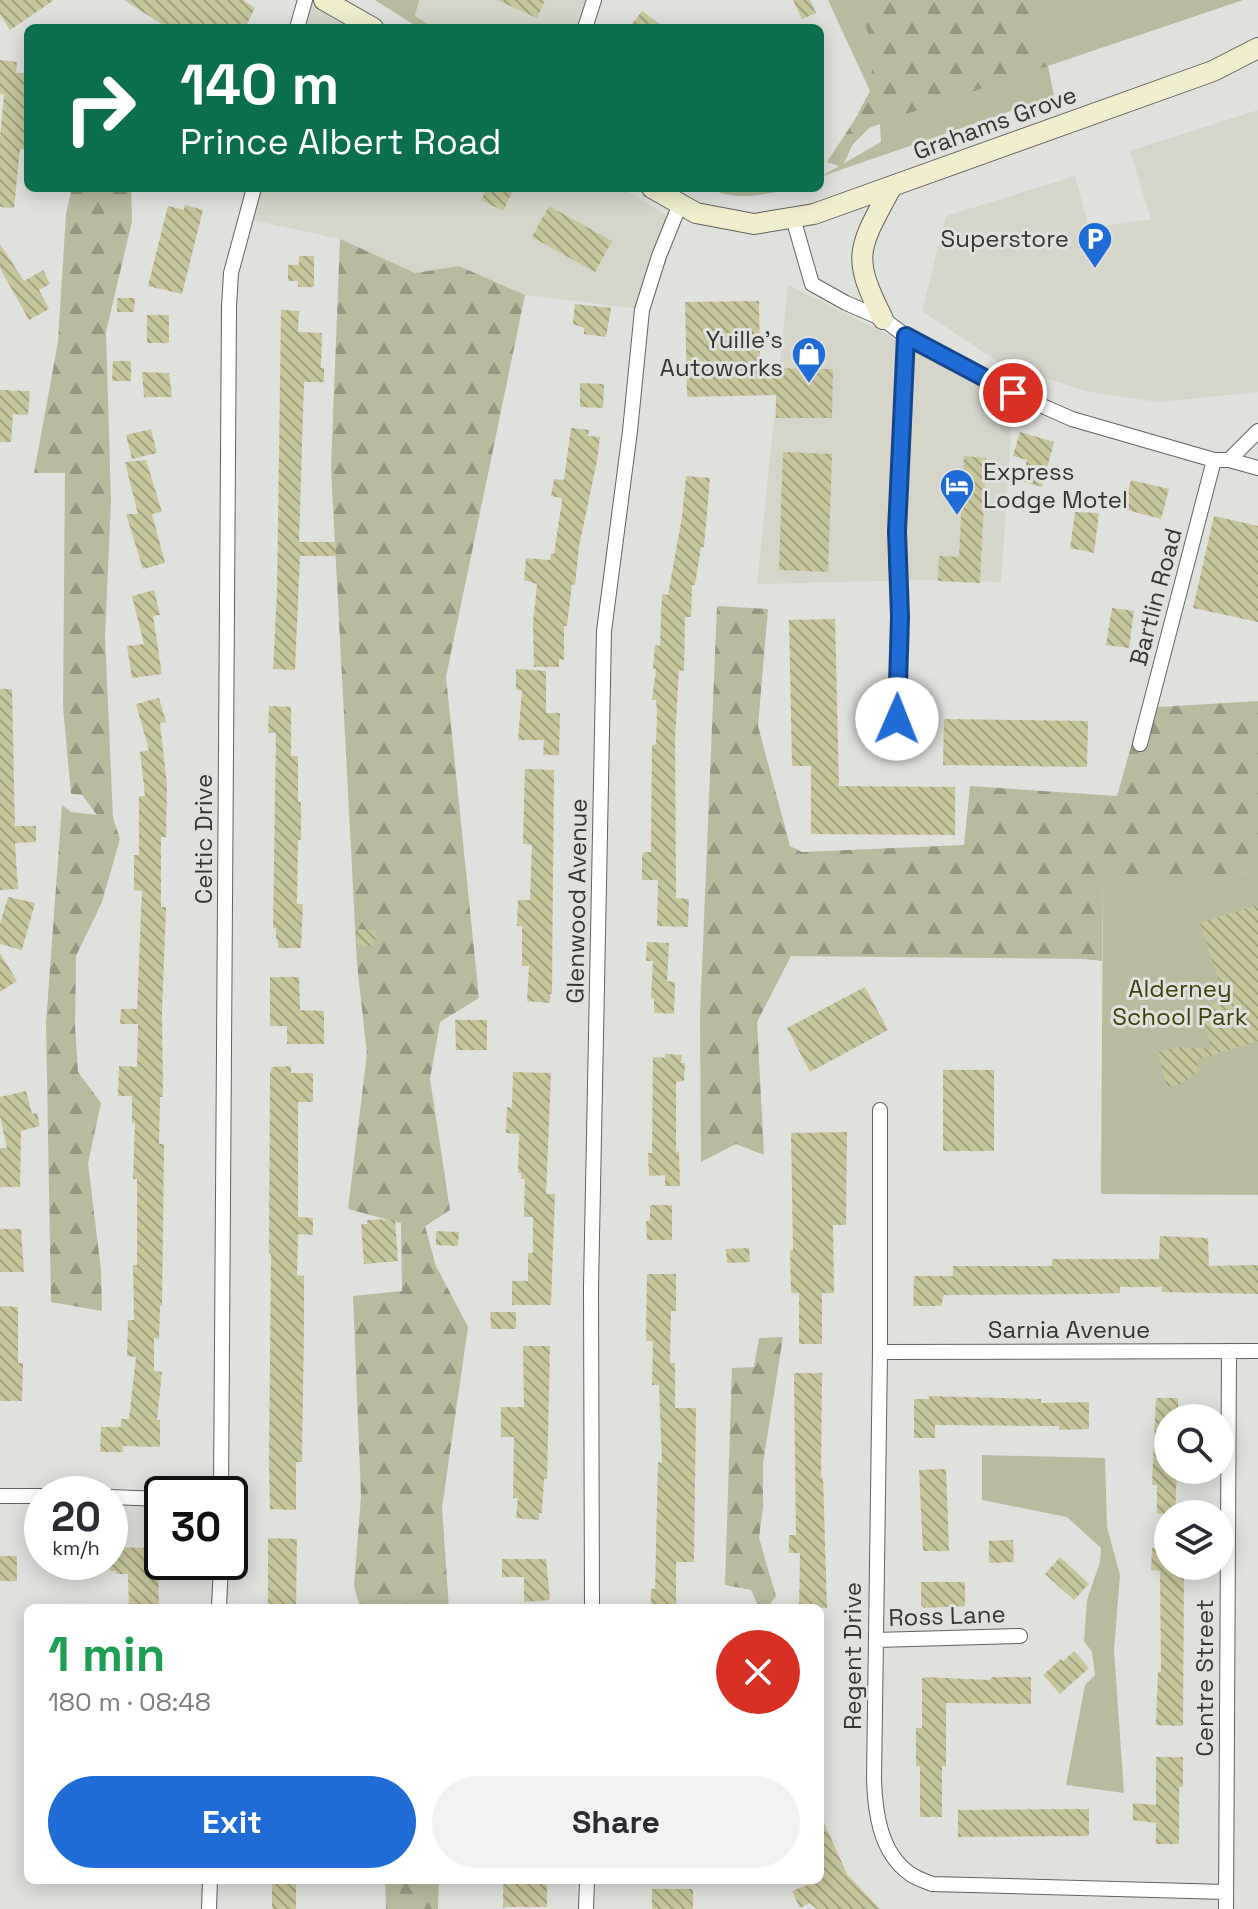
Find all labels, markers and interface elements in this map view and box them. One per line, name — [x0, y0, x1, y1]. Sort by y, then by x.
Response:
text: 140 m — [180, 49, 339, 120]
icon: right — [48, 56, 152, 160]
street label: Grahams Grove — [909, 79, 1081, 166]
text: Prince Albert Road — [180, 119, 501, 165]
parking icon: Superstore — [1076, 220, 1114, 270]
place label: Superstore — [940, 223, 1069, 254]
place label: Yuille's Autoworks — [660, 324, 783, 383]
shop icon: Yuille's Autoworks — [790, 335, 828, 385]
pin — [979, 359, 1047, 427]
icon: arrive — [991, 371, 1035, 415]
place label: Express Lodge Motel — [983, 456, 1128, 515]
hotel icon: Express Lodge Motel — [938, 467, 976, 517]
street label: Bartlin Road — [1122, 525, 1189, 669]
position arrow — [855, 677, 939, 761]
street label: Celtic Drive — [188, 774, 219, 904]
street label: Glenwood Avenue — [559, 798, 594, 1004]
park label: Alderney School Park — [1112, 973, 1248, 1032]
street label: Sarnia Avenue — [988, 1314, 1150, 1345]
map controls — [1154, 1404, 1234, 1580]
button: search — [1154, 1404, 1234, 1484]
speed limit sign: 30 — [144, 1476, 248, 1580]
text: 20 — [51, 1492, 101, 1543]
button: layers — [1154, 1500, 1234, 1580]
text: km/h — [52, 1535, 100, 1561]
street label: Regent Drive — [837, 1582, 868, 1730]
street label: Ross Lane — [888, 1598, 1006, 1633]
street label: Centre Street — [1189, 1599, 1220, 1757]
text: 1 min — [48, 1624, 165, 1685]
button: close — [716, 1630, 800, 1714]
text: 180 m · 08:48 — [48, 1685, 211, 1719]
button: Exit — [48, 1776, 416, 1868]
button: Share — [432, 1776, 800, 1868]

